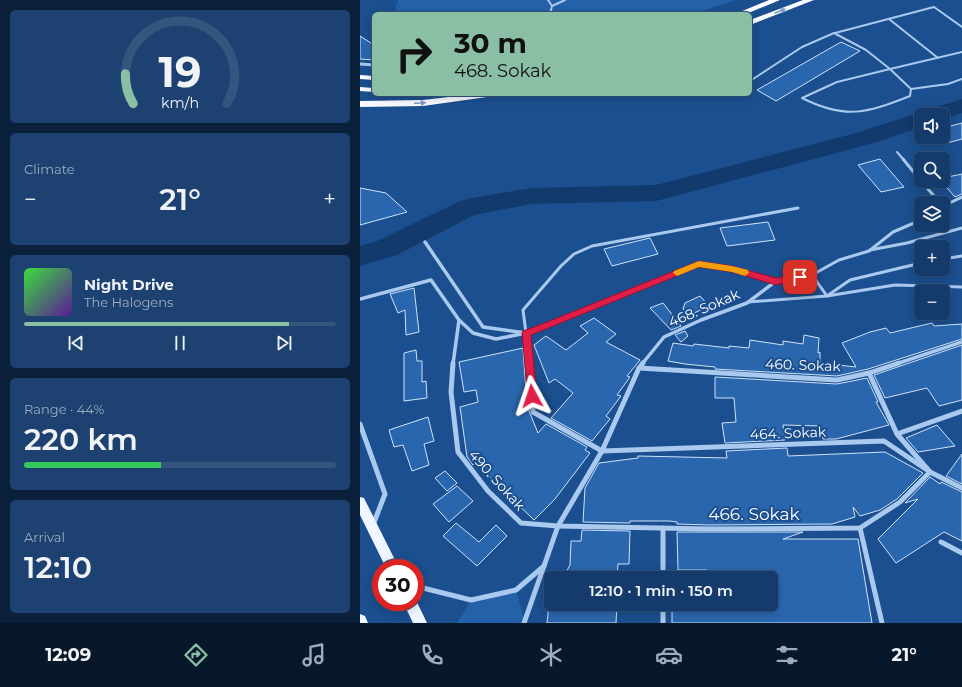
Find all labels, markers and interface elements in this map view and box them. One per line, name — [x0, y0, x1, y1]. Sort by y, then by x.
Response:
one-way arrow — [774, 8, 786, 14]
text: 30 m — [454, 26, 527, 60]
icon: right — [388, 28, 440, 80]
text: 19 — [159, 47, 201, 97]
text: 468. Sokak — [454, 60, 551, 82]
text: km/h — [161, 94, 199, 112]
one-way arrow — [414, 99, 426, 106]
map controls — [914, 108, 950, 320]
button: sound — [914, 108, 950, 144]
button: search — [914, 152, 950, 188]
text: Climate — [24, 161, 75, 177]
text: 21° — [159, 181, 201, 218]
text: − — [24, 186, 37, 213]
text: + — [323, 186, 336, 213]
button: layers — [914, 196, 950, 232]
button: + — [914, 240, 950, 276]
pin — [783, 260, 817, 294]
icon: arrive — [789, 266, 811, 288]
text: Night Drive — [84, 275, 174, 294]
button: − — [914, 284, 950, 320]
street label: 468. Sokak — [666, 285, 743, 331]
text: The Halogens — [84, 294, 173, 310]
icon: previous — [65, 332, 87, 354]
icon: pause — [169, 332, 191, 354]
icon: next — [273, 332, 295, 354]
street label: 460. Sokak — [765, 355, 842, 375]
position arrow — [511, 375, 553, 417]
text: Range · 44% — [24, 401, 104, 417]
text: 220 km — [24, 421, 138, 458]
street label: 464. Sokak — [750, 423, 827, 443]
street label: 490. Sokak — [465, 446, 529, 515]
street label: 466. Sokak — [708, 504, 801, 524]
text: Arrival — [24, 529, 65, 545]
text: 12:10 — [24, 549, 92, 586]
speed limit sign: 30 — [372, 559, 424, 611]
text: 12:10 · 1 min · 150 m — [589, 581, 733, 600]
icon: directions — [182, 641, 210, 669]
icon: music — [300, 641, 328, 669]
icon: phone — [418, 641, 446, 669]
icon: climate — [537, 641, 565, 669]
icon: car — [655, 641, 683, 669]
icon: filters — [773, 641, 801, 669]
text: 12:09 — [45, 644, 91, 666]
text: 21° — [892, 644, 917, 666]

